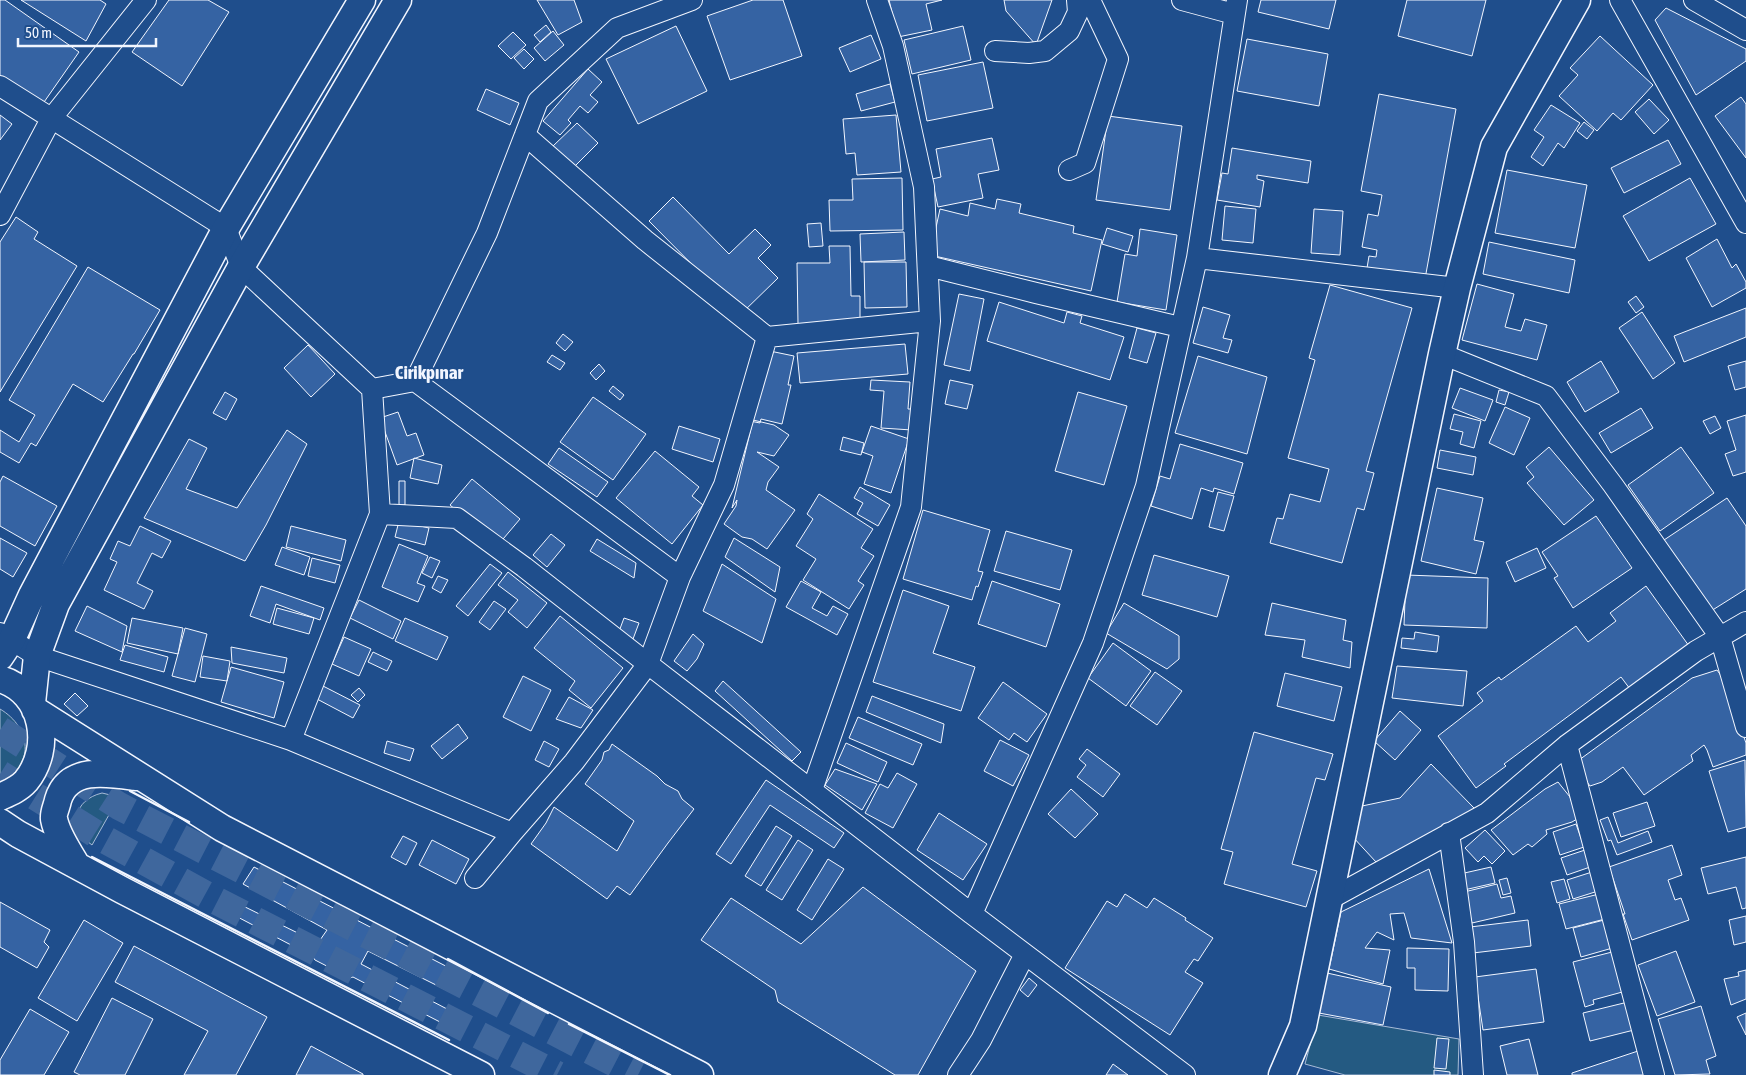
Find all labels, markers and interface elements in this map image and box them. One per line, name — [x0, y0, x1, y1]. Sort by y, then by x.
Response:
scale bar — [18, 15, 155, 47]
text: 50 m — [25, 24, 52, 41]
district label: Cirikpınar — [395, 361, 464, 383]

